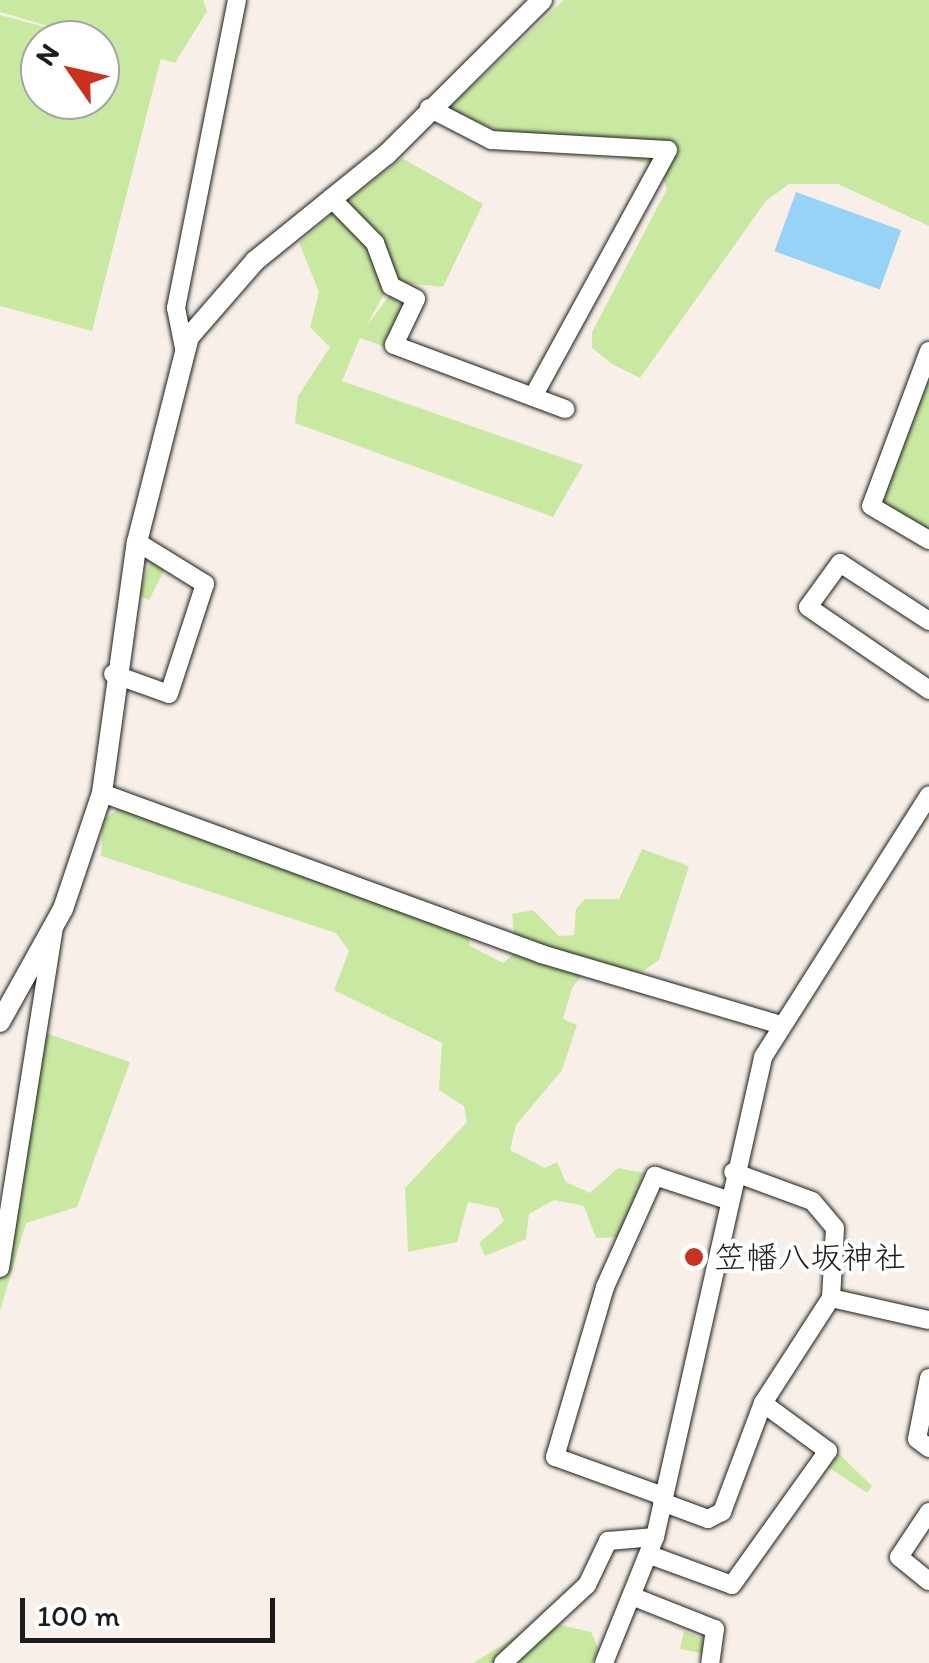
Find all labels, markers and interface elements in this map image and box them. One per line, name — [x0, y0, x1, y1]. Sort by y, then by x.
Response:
north arrow — [20, 20, 120, 120]
text: N — [27, 37, 66, 72]
place label: 笠幡八坂神社 — [714, 1238, 906, 1276]
marker: 笠幡八坂神社 — [683, 1246, 705, 1268]
scale bar — [25, 1578, 280, 1640]
text: 100 m — [37, 1597, 120, 1634]

